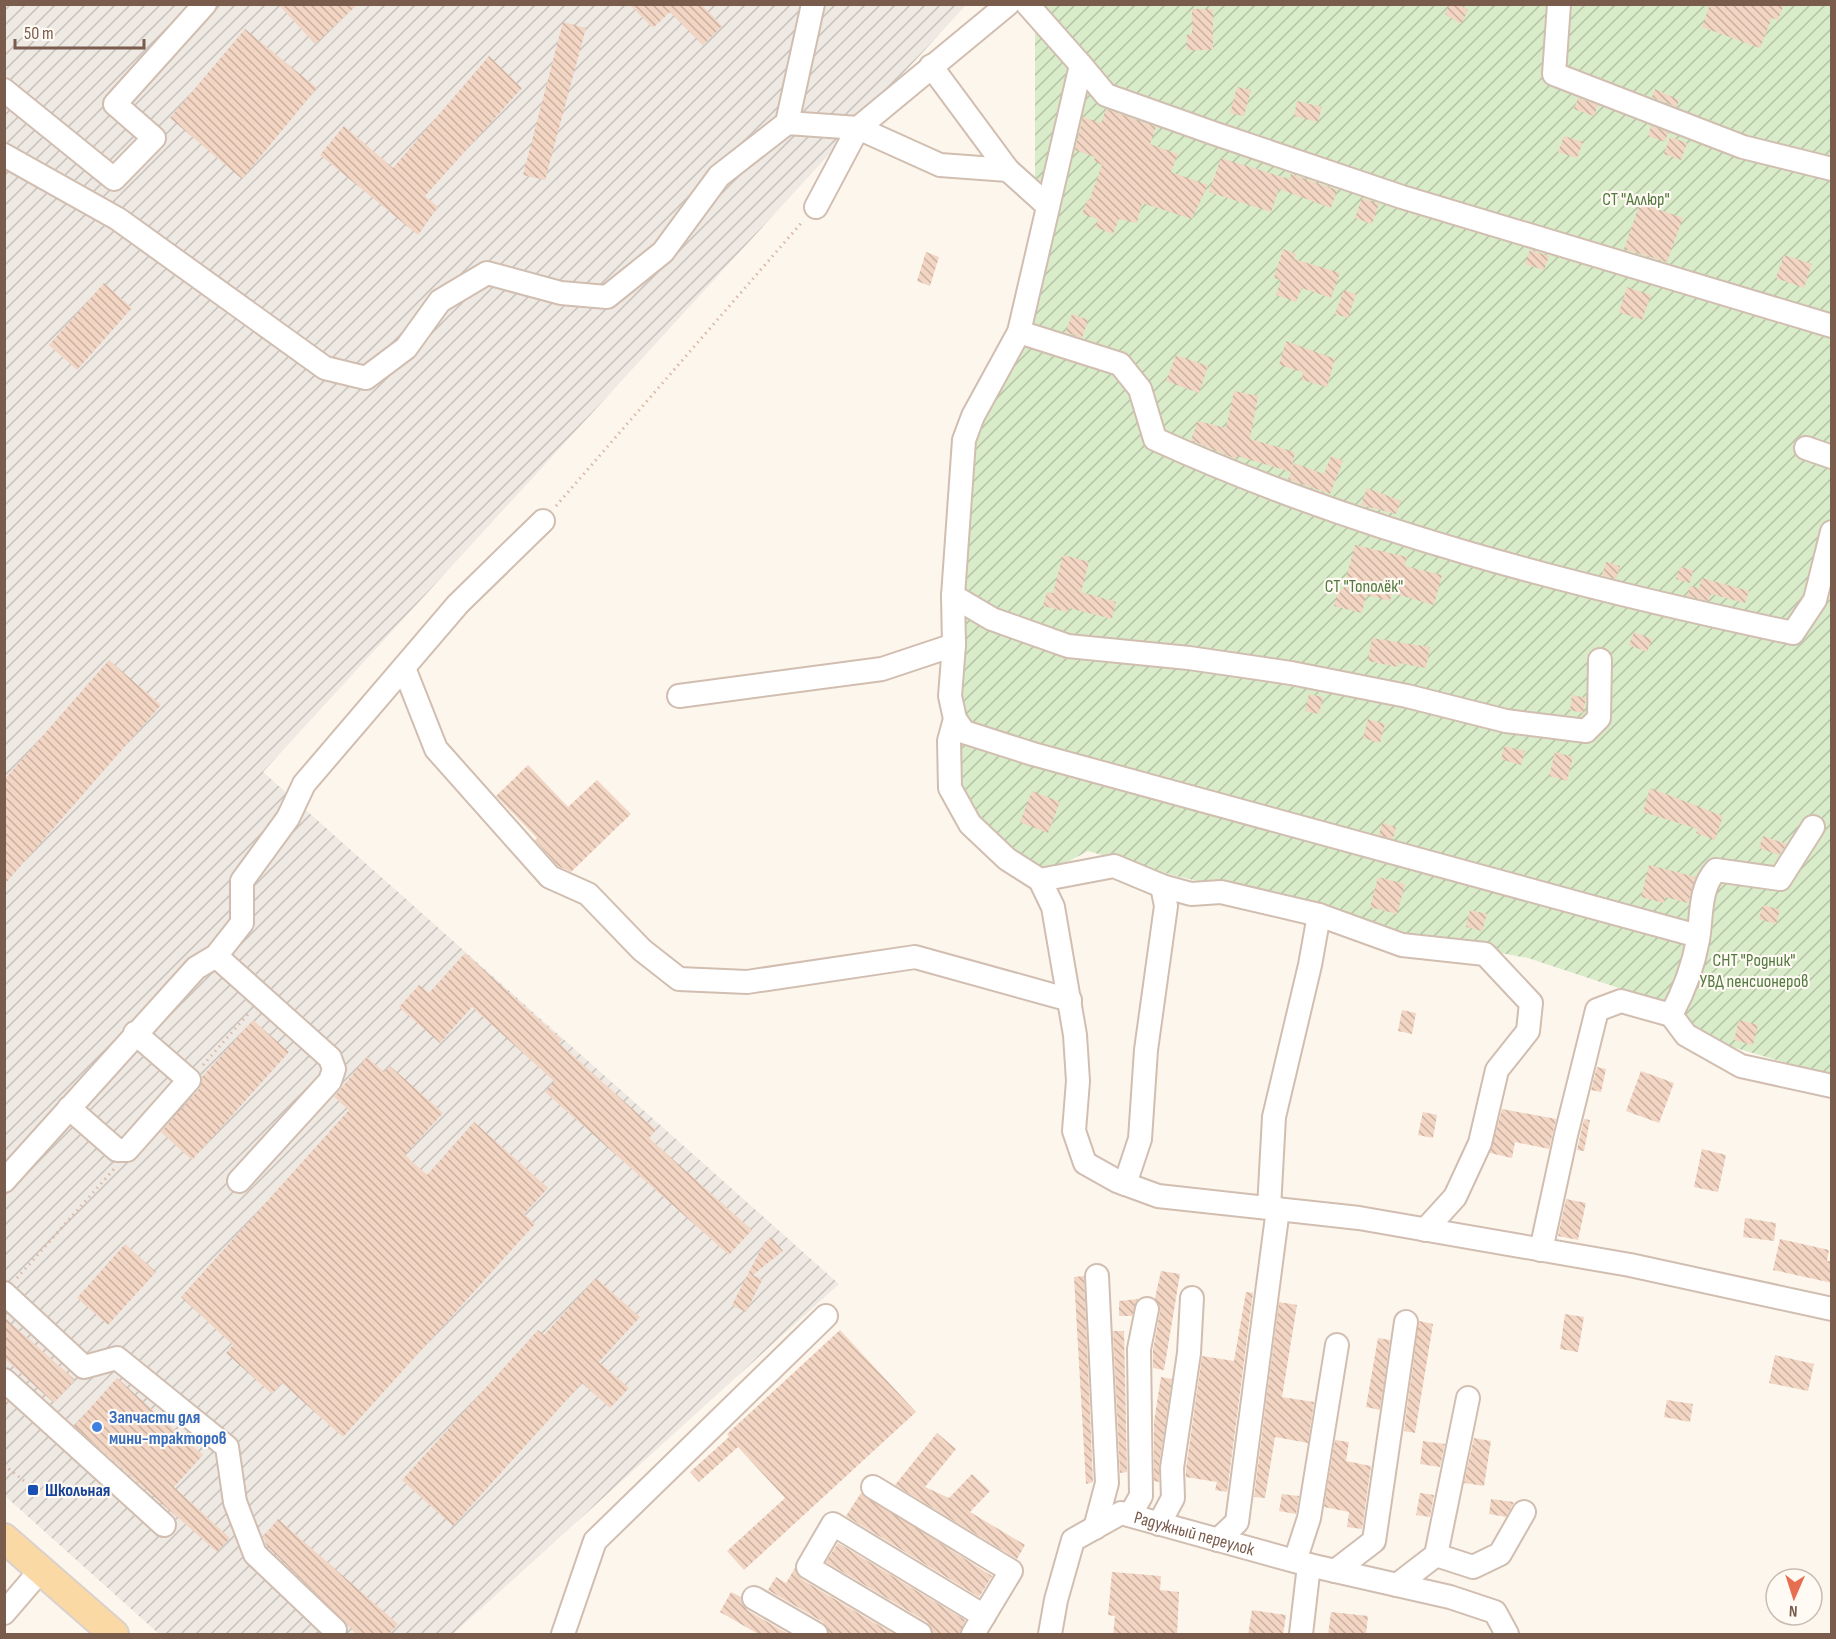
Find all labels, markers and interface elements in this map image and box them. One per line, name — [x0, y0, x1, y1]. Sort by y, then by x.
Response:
scale bar — [15, 12, 144, 50]
text: 50 m — [24, 23, 54, 44]
park label: СТ "Аллюр" — [1602, 189, 1670, 210]
park label: СТ "Тополёк" — [1325, 576, 1403, 597]
park label: СНТ "Родник" УВД пенсионеров — [1700, 950, 1808, 992]
place label: Запчасти для мини-тракторов — [109, 1407, 227, 1449]
marker: Запчасти для мини-тракторов — [90, 1420, 104, 1434]
place label: Школьная — [45, 1480, 110, 1501]
marker: Школьная — [26, 1483, 40, 1497]
street label: Радужный переулок — [1132, 1507, 1257, 1560]
north arrow — [1764, 1567, 1824, 1627]
text: N — [1789, 1601, 1798, 1620]

